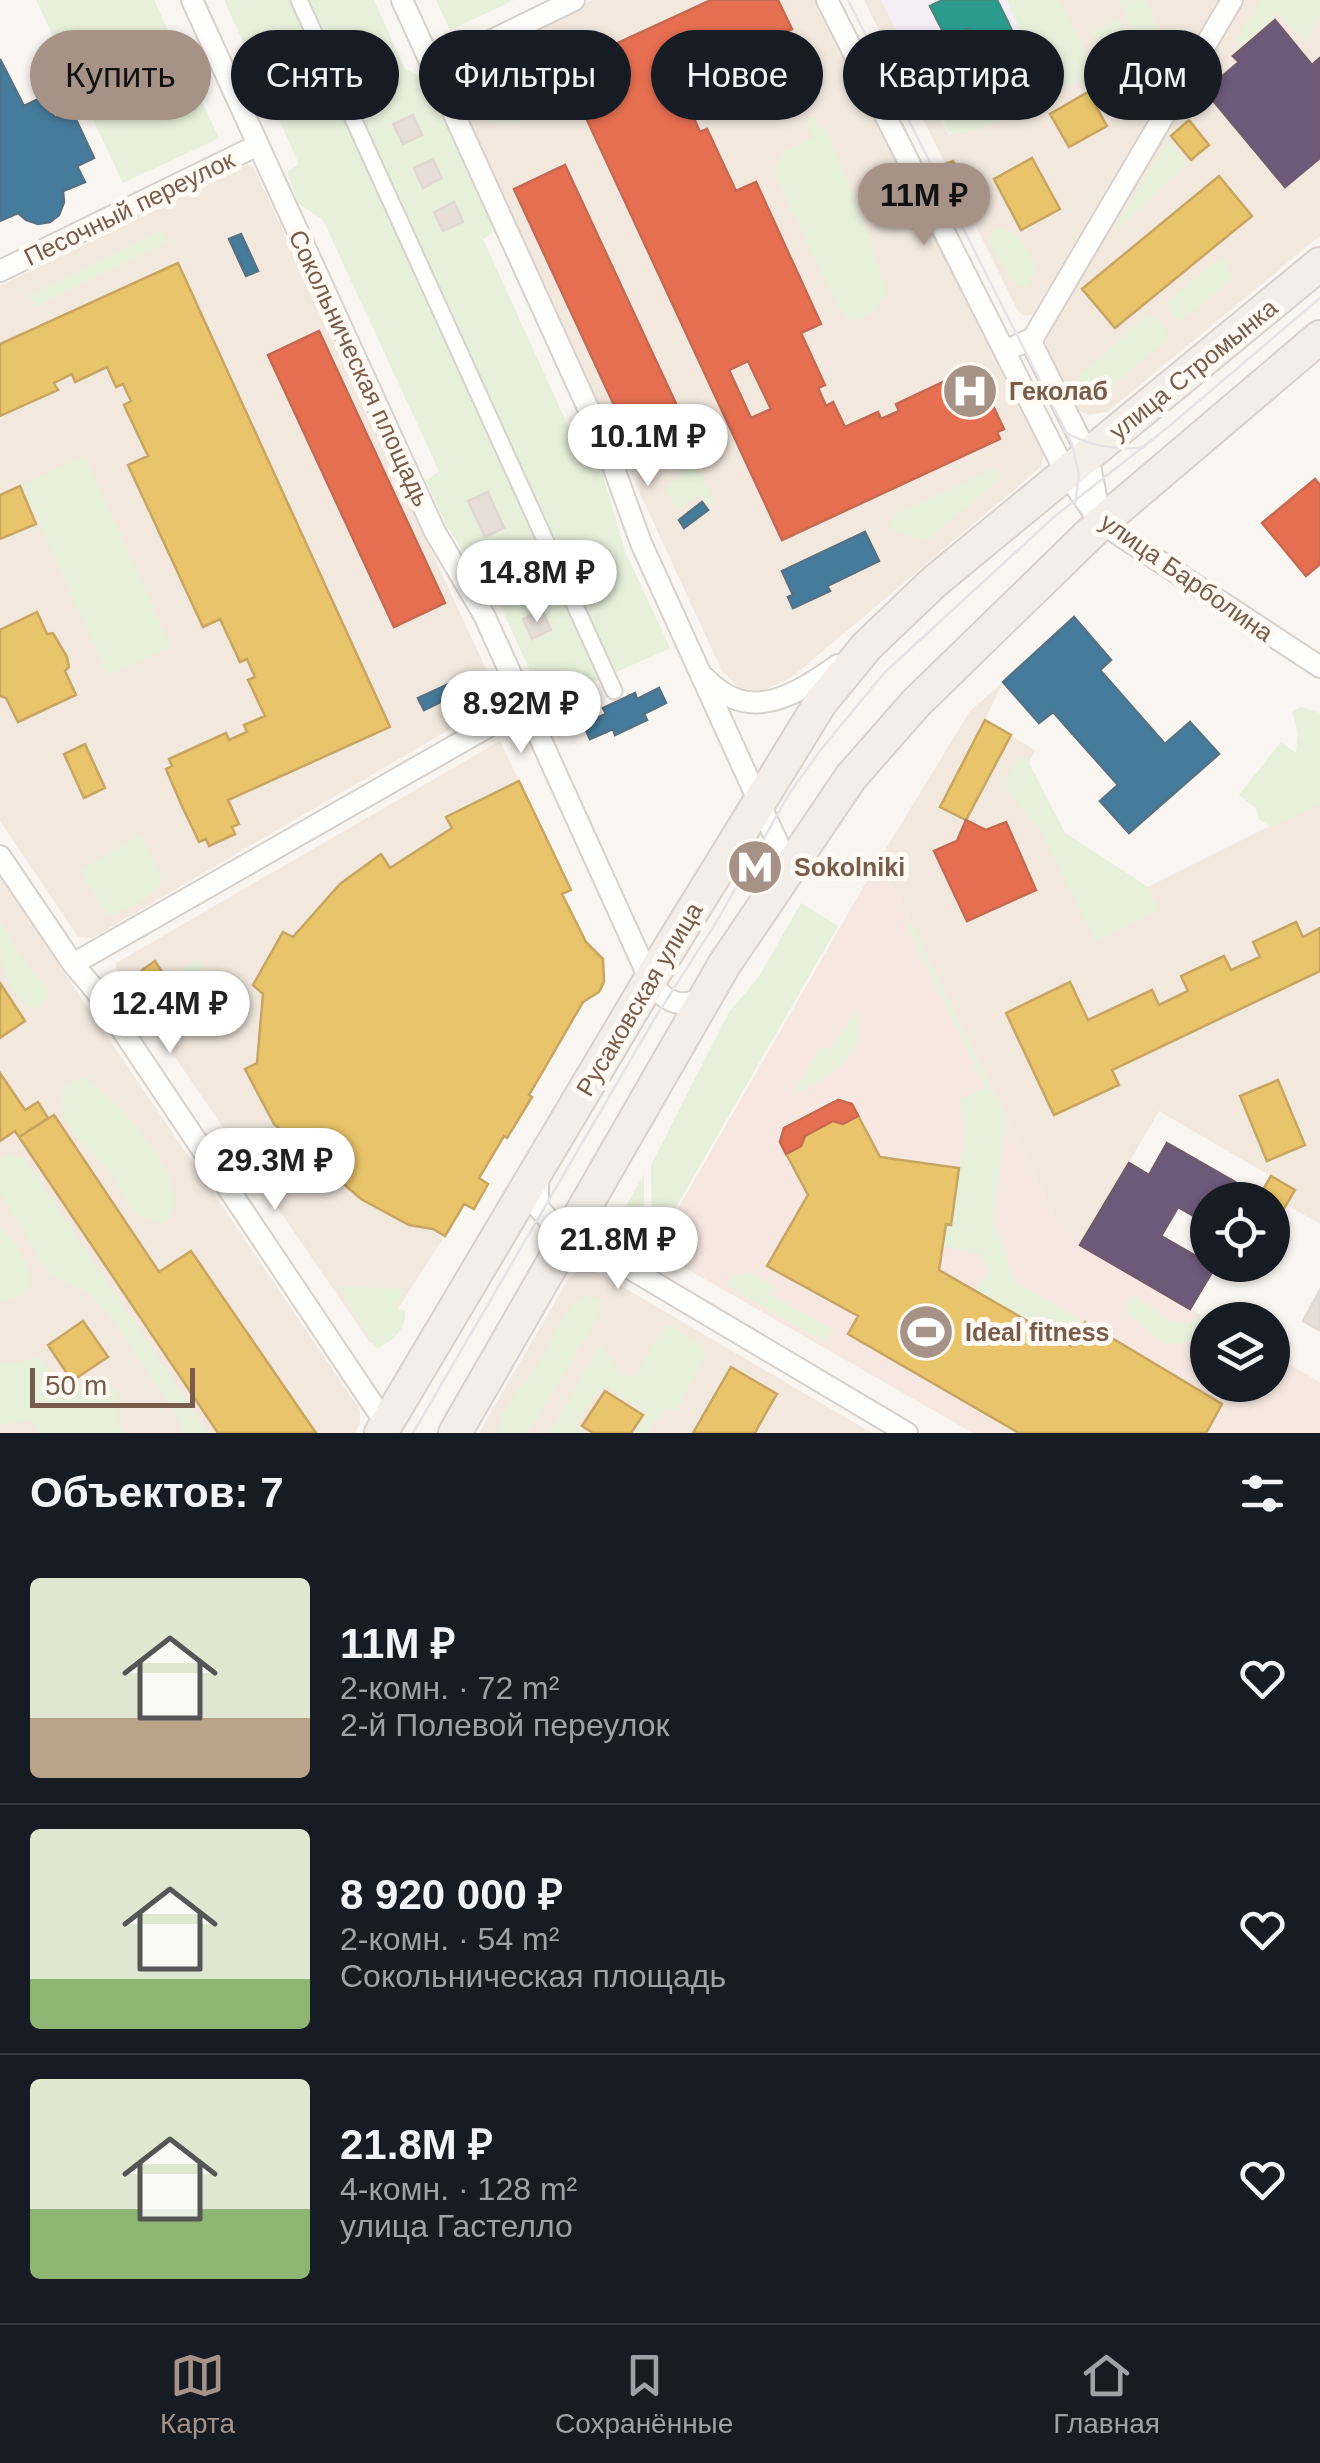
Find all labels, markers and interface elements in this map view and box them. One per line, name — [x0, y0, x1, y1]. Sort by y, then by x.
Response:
chip: Купить — [30, 30, 211, 120]
chip: Снять — [231, 30, 399, 120]
chip: Фильтры — [419, 30, 631, 120]
chip: Новое — [651, 30, 823, 120]
chip: Квартира — [843, 30, 1064, 120]
chip: Дом — [1084, 30, 1222, 120]
street label: Песочный переулок — [19, 144, 240, 271]
pin: 11M ₽ — [854, 163, 994, 248]
text: 11M ₽ — [880, 177, 968, 213]
street label: Сокольническая площадь — [284, 225, 436, 511]
street label: улица Стромынка — [1104, 293, 1282, 445]
hospital icon: Геколаб — [940, 361, 1000, 421]
place label: Геколаб — [1009, 377, 1108, 405]
pin: 10.1M ₽ — [556, 404, 740, 489]
text: 10.1M ₽ — [590, 418, 706, 454]
street label: улица Барболина — [1095, 507, 1279, 647]
pin: 14.8M ₽ — [445, 540, 629, 625]
text: 14.8M ₽ — [479, 554, 595, 590]
pin: 8.92M ₽ — [429, 671, 613, 756]
text: 8.92M ₽ — [463, 685, 579, 721]
metro station icon: Sokolniki — [725, 837, 785, 897]
place label: Sokolniki — [794, 853, 905, 881]
street label: Русаковская улица — [570, 897, 708, 1101]
pin: 12.4M ₽ — [78, 971, 262, 1056]
text: 12.4M ₽ — [112, 985, 228, 1021]
pin: 29.3M ₽ — [183, 1128, 367, 1213]
text: 29.3M ₽ — [217, 1142, 333, 1178]
map controls — [1190, 1182, 1290, 1402]
button: locate — [1190, 1182, 1290, 1282]
pin: 21.8M ₽ — [526, 1207, 710, 1292]
text: 21.8M ₽ — [560, 1221, 676, 1257]
sports icon: Ideal fitness — [896, 1302, 956, 1362]
button: layers — [1190, 1302, 1290, 1402]
place label: Ideal fitness — [965, 1318, 1110, 1346]
scale bar — [30, 1363, 195, 1408]
text: 50 m — [45, 1370, 107, 1401]
icon: filters — [1235, 1466, 1290, 1521]
text: Объектов: 7 — [30, 1469, 284, 1516]
icon: home — [110, 1618, 230, 1738]
text: 11M ₽ — [340, 1620, 456, 1667]
icon: heart — [1235, 1651, 1290, 1706]
text: 2-комн. · 72 m² — [340, 1670, 559, 1706]
text: 2-й Полевой переулок — [340, 1707, 669, 1743]
icon: home — [110, 1869, 230, 1989]
text: 8 920 000 ₽ — [340, 1871, 563, 1918]
icon: heart — [1235, 1902, 1290, 1957]
text: 2-комн. · 54 m² — [340, 1921, 559, 1957]
text: Сокольническая площадь — [340, 1958, 726, 1994]
icon: home — [110, 2119, 230, 2239]
text: 21.8M ₽ — [340, 2121, 493, 2168]
icon: heart — [1235, 2152, 1290, 2207]
text: 4-комн. · 128 m² — [340, 2171, 577, 2207]
text: улица Гастелло — [340, 2208, 573, 2244]
tab: Карта — [160, 2348, 235, 2440]
tab: Сохранённые — [555, 2348, 733, 2440]
tab: Главная — [1053, 2348, 1160, 2440]

